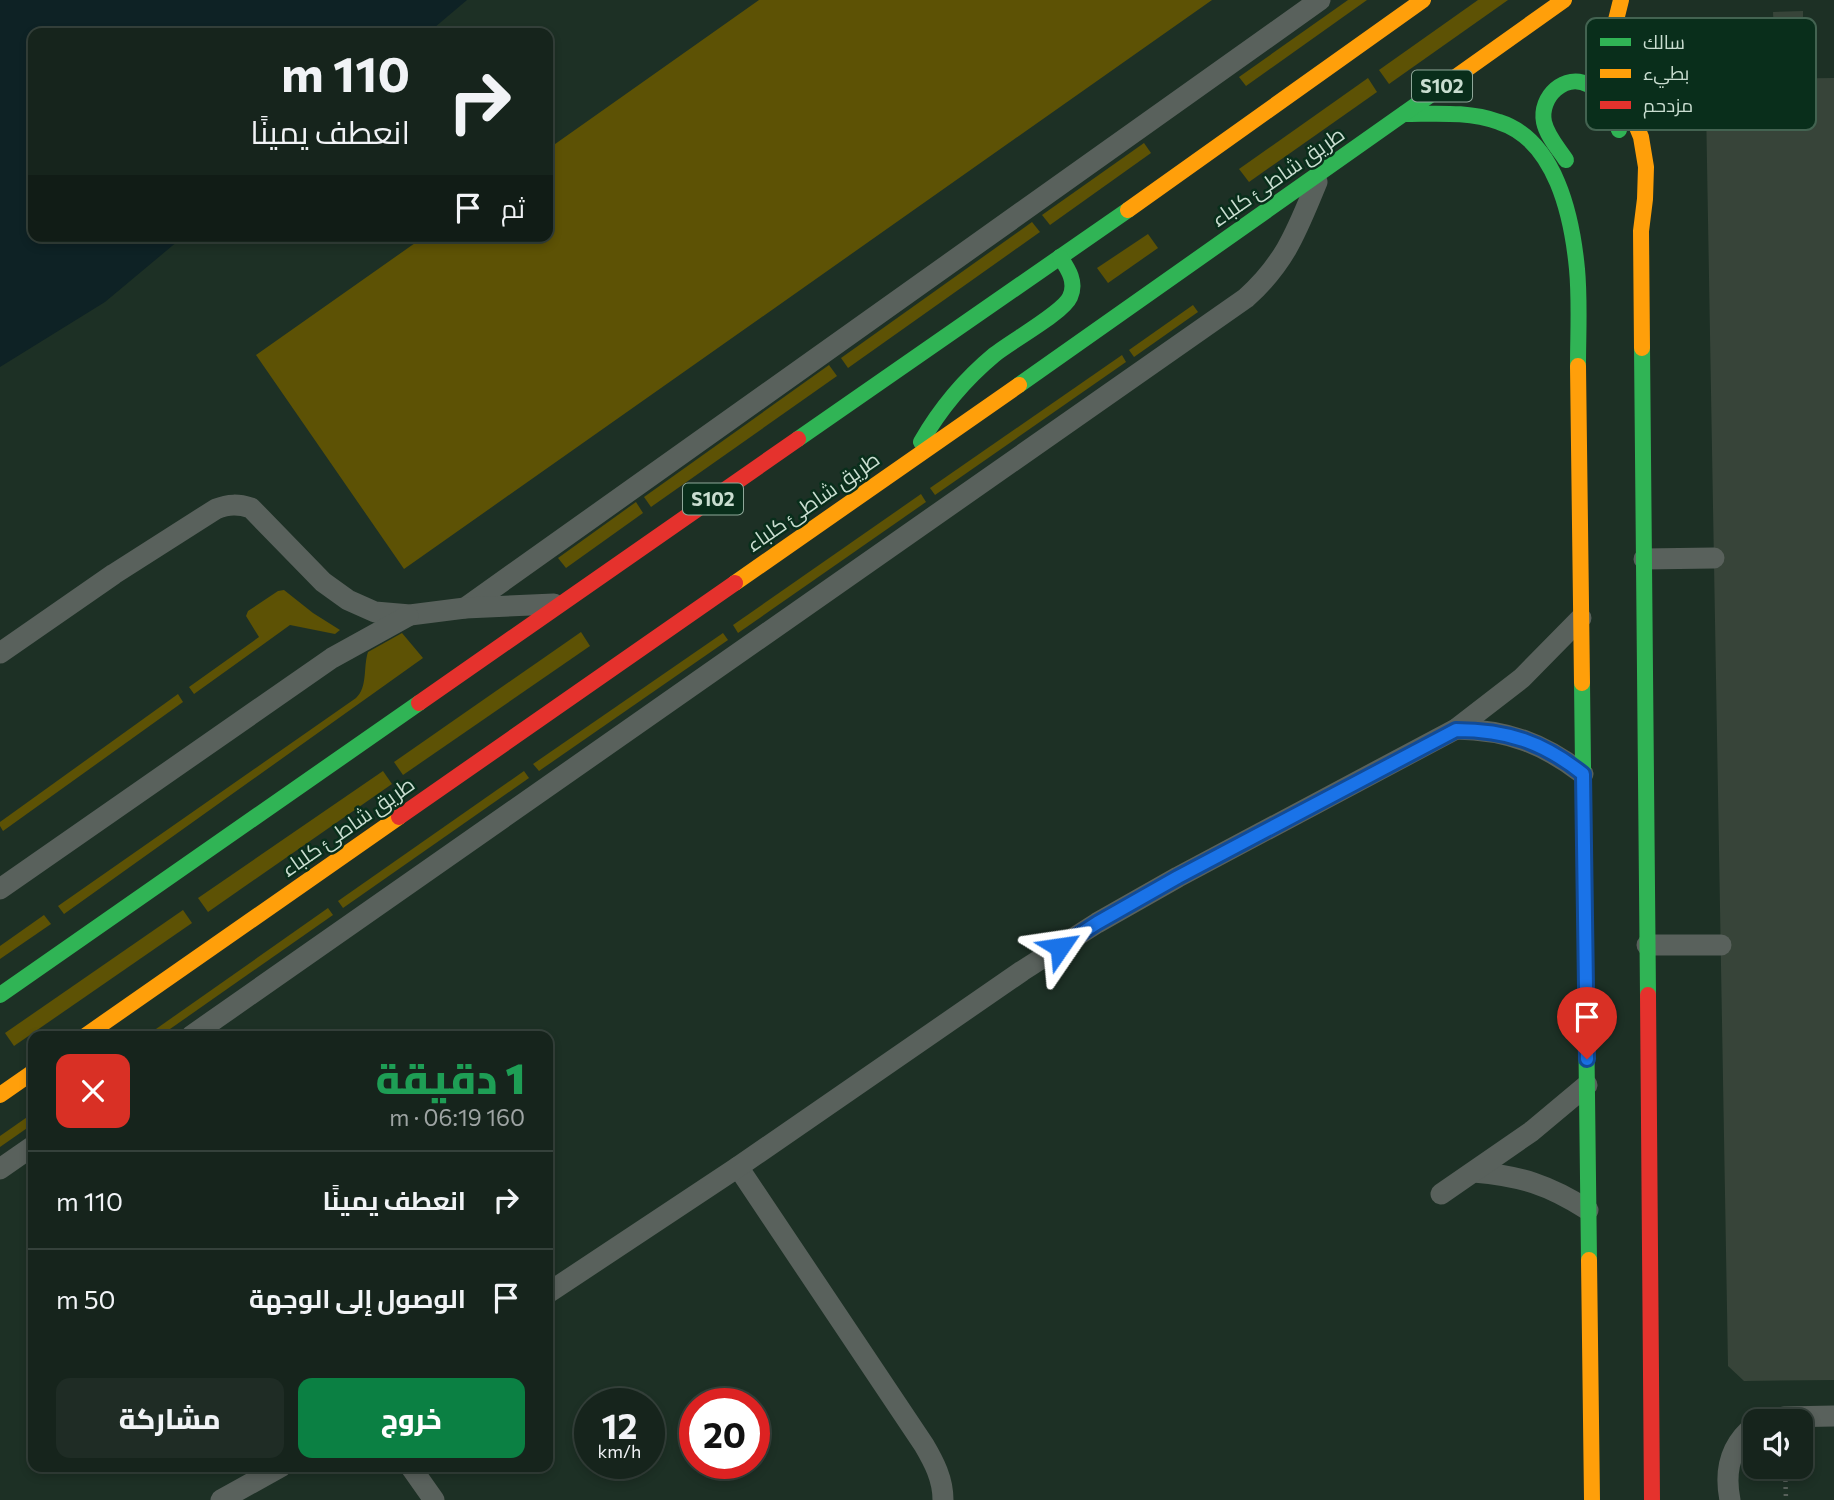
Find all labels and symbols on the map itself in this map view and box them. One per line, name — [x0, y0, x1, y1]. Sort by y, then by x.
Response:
legend — [1586, 18, 1816, 130]
text: سالك — [1643, 30, 1685, 53]
text: بطيء — [1643, 61, 1689, 88]
road number: S102 — [1412, 71, 1472, 102]
text: مزدحم — [1643, 93, 1693, 119]
street label: طريق شاطئ كلباء — [1206, 120, 1350, 233]
street label: طريق شاطئ كلباء — [741, 445, 885, 558]
road number: S102 — [683, 484, 743, 514]
street label: طريق شاطئ كلباء — [276, 770, 420, 883]
position arrow — [1023, 910, 1097, 984]
pin — [1557, 987, 1617, 1059]
speed limit sign: 20 — [679, 1388, 770, 1479]

